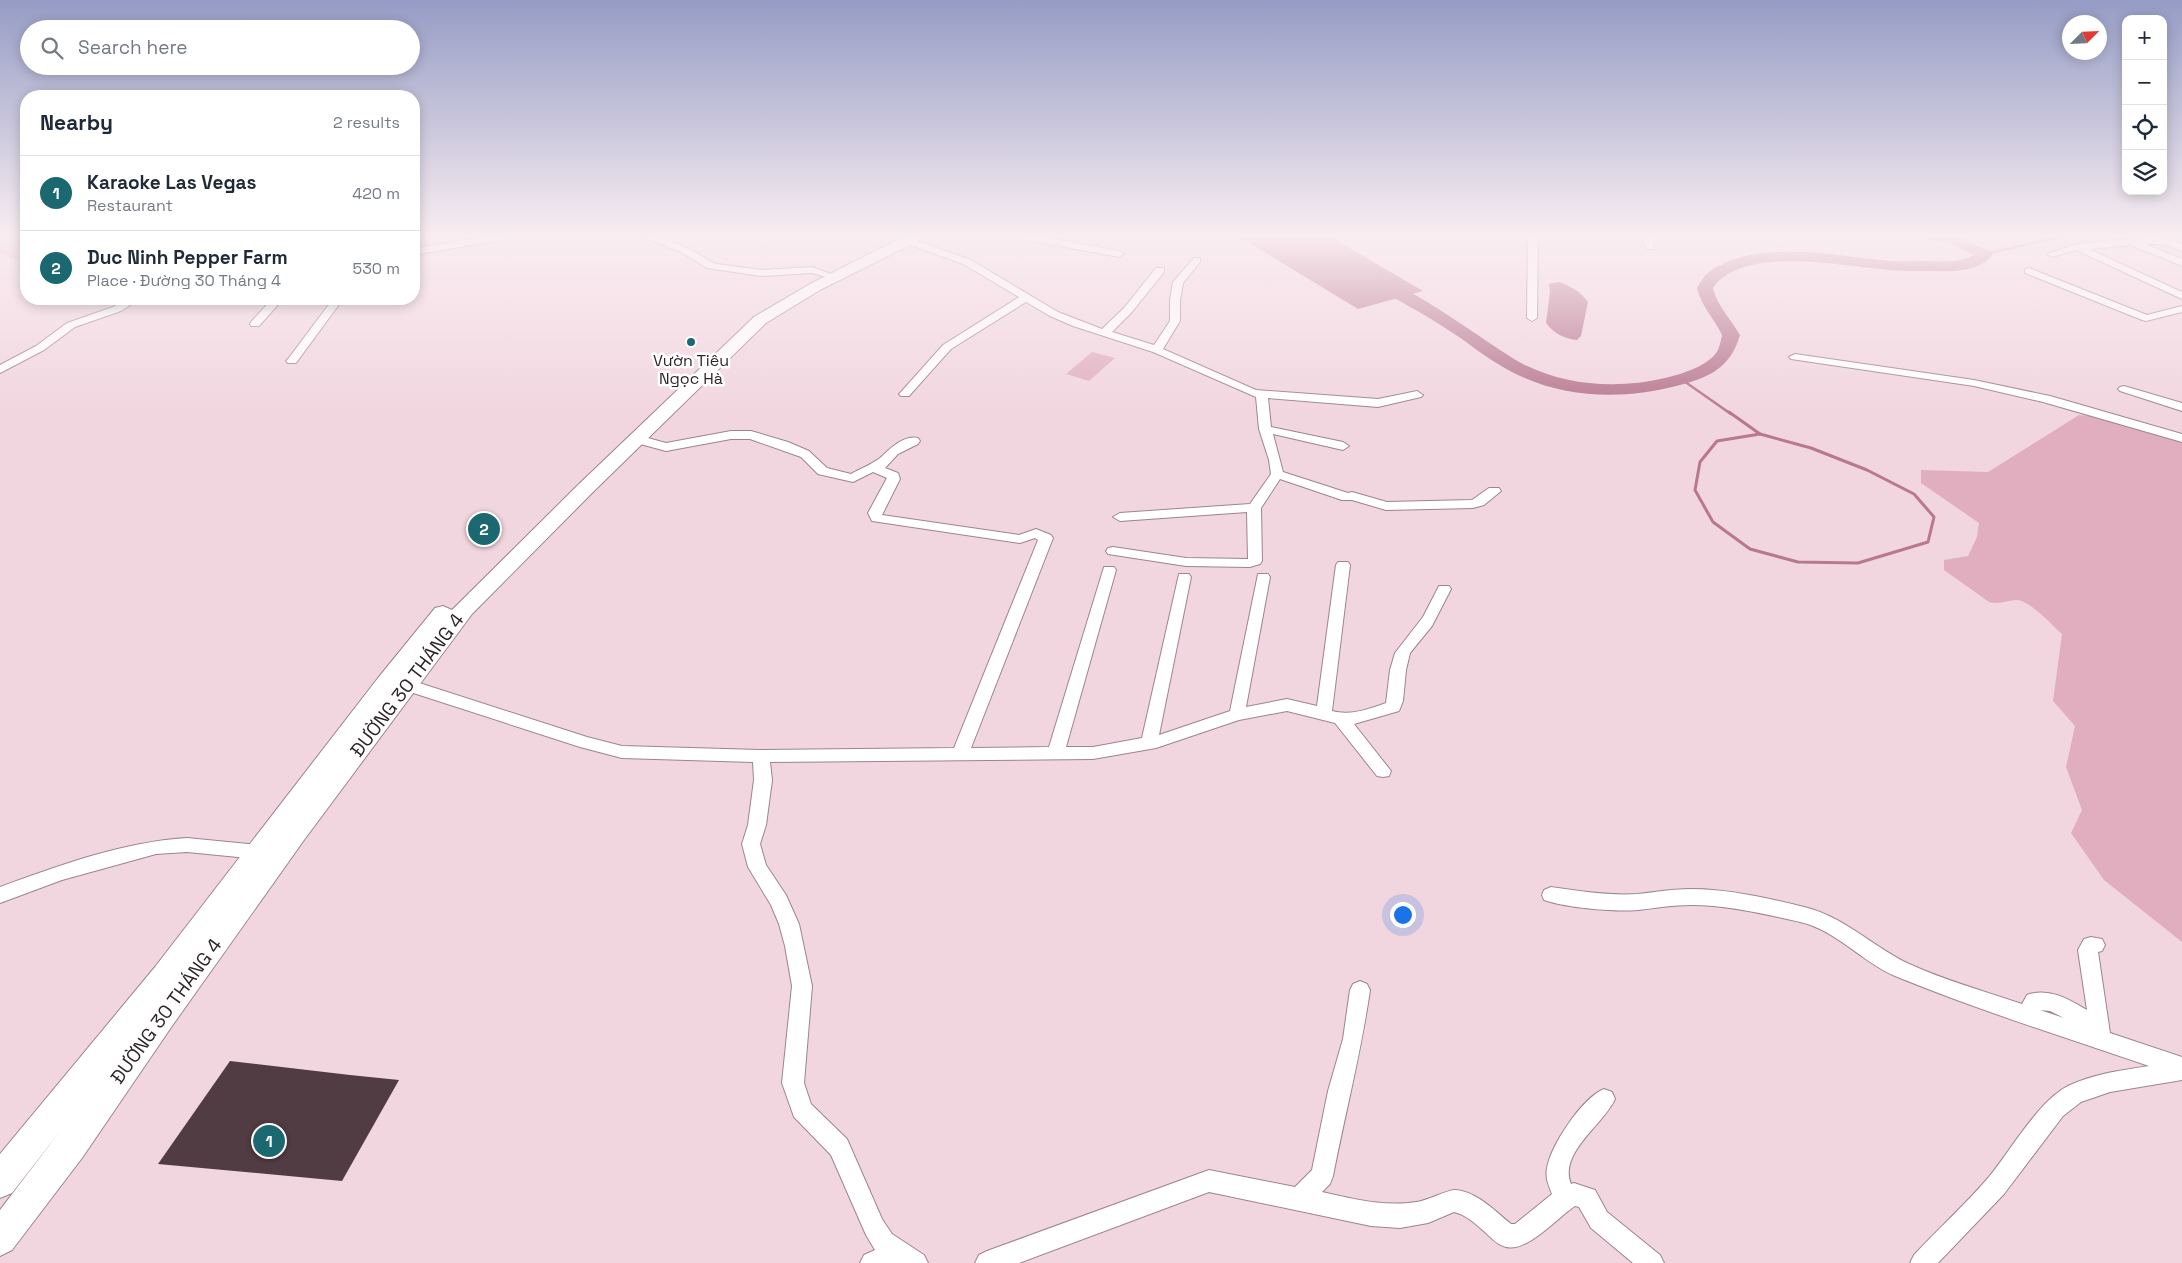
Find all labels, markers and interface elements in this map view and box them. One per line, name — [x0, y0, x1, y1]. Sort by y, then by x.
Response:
north arrow — [2062, 15, 2107, 60]
map controls — [2122, 15, 2167, 195]
button: + — [2122, 15, 2167, 60]
search box — [20, 20, 420, 75]
icon: search — [38, 34, 66, 62]
text: Search here — [78, 35, 188, 60]
button: − — [2122, 60, 2167, 105]
button: locate — [2122, 105, 2167, 150]
text: Nearby — [40, 109, 113, 136]
text: 2 results — [333, 112, 400, 133]
button: layers — [2122, 150, 2167, 195]
text: Karaoke Las Vegas — [87, 170, 256, 195]
text: 1 — [52, 183, 60, 204]
text: 420 m — [352, 183, 400, 204]
text: Restaurant — [87, 195, 173, 216]
text: Duc Ninh Pepper Farm — [87, 245, 288, 270]
text: 2 — [51, 258, 61, 279]
text: 530 m — [353, 258, 400, 279]
text: Place · Đường 30 Tháng 4 — [87, 270, 281, 291]
marker: Vườn Tiêu Ngọc Hà — [685, 336, 697, 348]
place label: Vườn Tiêu Ngọc Hà — [653, 350, 729, 389]
pin: 2 — [468, 510, 500, 548]
street label: ĐƯỜNG 30 THÁNG 4 — [345, 608, 469, 762]
your location — [1390, 902, 1416, 928]
street label: ĐƯỜNG 30 THÁNG 4 — [105, 933, 227, 1089]
pin: 1 — [253, 1122, 285, 1160]

